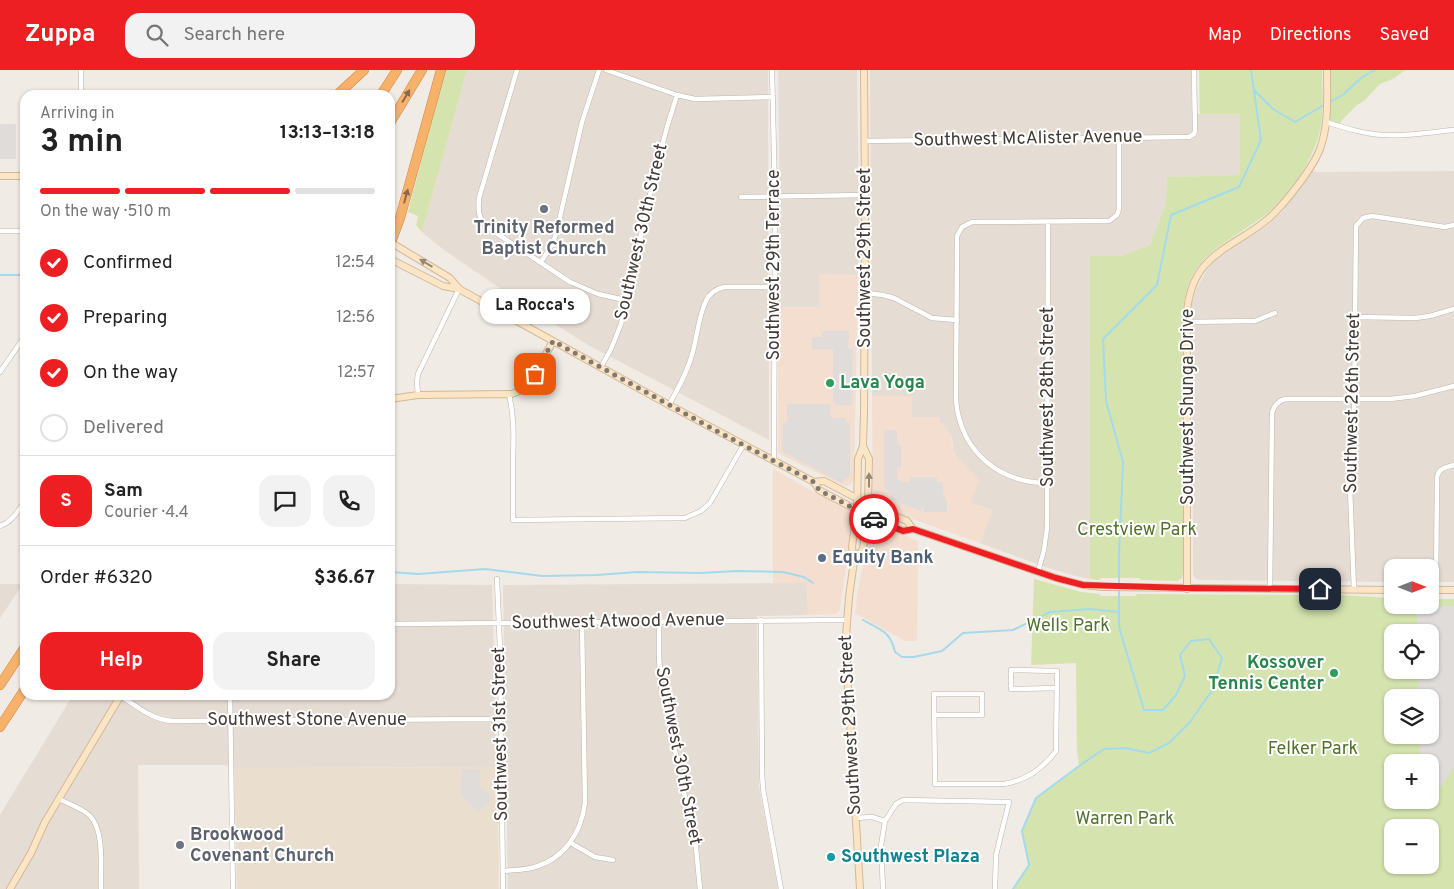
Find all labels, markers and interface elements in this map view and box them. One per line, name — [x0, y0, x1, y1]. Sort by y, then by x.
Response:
search box — [125, 13, 475, 58]
text: Zuppa — [25, 20, 95, 50]
icon: search — [143, 21, 171, 49]
text: Search here — [183, 23, 285, 47]
text: Map — [1208, 24, 1242, 47]
text: Directions — [1270, 24, 1352, 47]
text: Saved — [1380, 24, 1429, 47]
one-way arrow — [402, 90, 411, 103]
text: Arriving in — [40, 104, 115, 124]
text: 13:13–13:18 — [280, 121, 375, 145]
text: 3 min — [40, 123, 123, 163]
street label: Southwest McAlister Avenue — [913, 126, 1143, 152]
street label: Southwest 30th Street — [610, 141, 674, 323]
street label: Southwest 29th Street — [854, 168, 877, 348]
street label: Southwest 29th Terrace — [763, 169, 786, 361]
one-way arrow — [402, 188, 410, 204]
text: On the way · 510 m — [40, 202, 171, 222]
marker: Trinity Reformed Baptist Church — [538, 203, 550, 215]
place label: Trinity Reformed Baptist Church — [473, 217, 615, 261]
icon: check — [40, 249, 68, 277]
text: Confirmed — [83, 251, 173, 275]
text: 12:54 — [335, 253, 375, 273]
one-way arrow — [420, 259, 433, 268]
callout: La Rocca's — [480, 289, 590, 324]
text: La Rocca's — [495, 296, 575, 316]
icon: check — [40, 304, 68, 332]
text: Preparing — [83, 306, 167, 330]
street label: Southwest 28th Street — [1037, 307, 1060, 487]
text: 12:56 — [336, 308, 375, 328]
street label: Southwest Shunga Drive — [1177, 309, 1200, 505]
street label: Southwest 26th Street — [1340, 312, 1366, 494]
pin — [514, 353, 556, 395]
icon: check — [40, 359, 68, 387]
icon: bag — [521, 360, 549, 388]
text: On the way — [83, 361, 178, 385]
text: 12:57 — [338, 363, 375, 383]
place label: Lava Yoga — [840, 372, 925, 395]
marker: Lava Yoga — [824, 377, 836, 389]
text: Delivered — [83, 416, 164, 440]
one-way arrow — [865, 472, 873, 488]
button: chat — [259, 475, 311, 527]
button: phone — [323, 475, 375, 527]
text: Sam — [104, 479, 143, 503]
text: S — [60, 489, 72, 513]
courier — [849, 494, 899, 544]
text: Courier · 4.4 — [104, 503, 189, 523]
icon: car — [860, 505, 888, 533]
park label: Crestview Park — [1077, 519, 1197, 542]
place label: Equity Bank — [832, 547, 934, 570]
marker: Equity Bank — [816, 552, 828, 564]
north arrow — [1384, 559, 1439, 614]
map controls — [1384, 559, 1439, 874]
text: Order #6320 — [40, 566, 153, 590]
text: $36.67 — [314, 566, 375, 590]
pin — [1299, 568, 1341, 610]
icon: home — [1306, 575, 1334, 603]
street label: Southwest Atwood Avenue — [511, 609, 725, 635]
park label: Wells Park — [1026, 615, 1110, 638]
button: locate — [1384, 624, 1439, 679]
button: Help — [40, 632, 203, 690]
button: Share — [213, 632, 375, 690]
street label: Southwest 29th Street — [835, 634, 867, 816]
street label: Southwest 31st Street — [488, 647, 514, 821]
place label: Kossover Tennis Center — [1208, 652, 1325, 696]
street label: Southwest 30th Street — [649, 665, 707, 847]
marker: Kossover Tennis Center — [1328, 667, 1340, 679]
button: layers — [1384, 689, 1439, 744]
street label: Southwest Stone Avenue — [207, 709, 407, 732]
park label: Felker Park — [1268, 738, 1358, 761]
button: + — [1384, 754, 1439, 809]
park label: Warren Park — [1075, 808, 1175, 831]
button: − — [1384, 819, 1439, 874]
place label: Brookwood Covenant Church — [190, 824, 334, 868]
marker: Brookwood Covenant Church — [174, 839, 186, 851]
place label: Southwest Plaza — [841, 846, 980, 869]
marker: Southwest Plaza — [825, 851, 837, 863]

